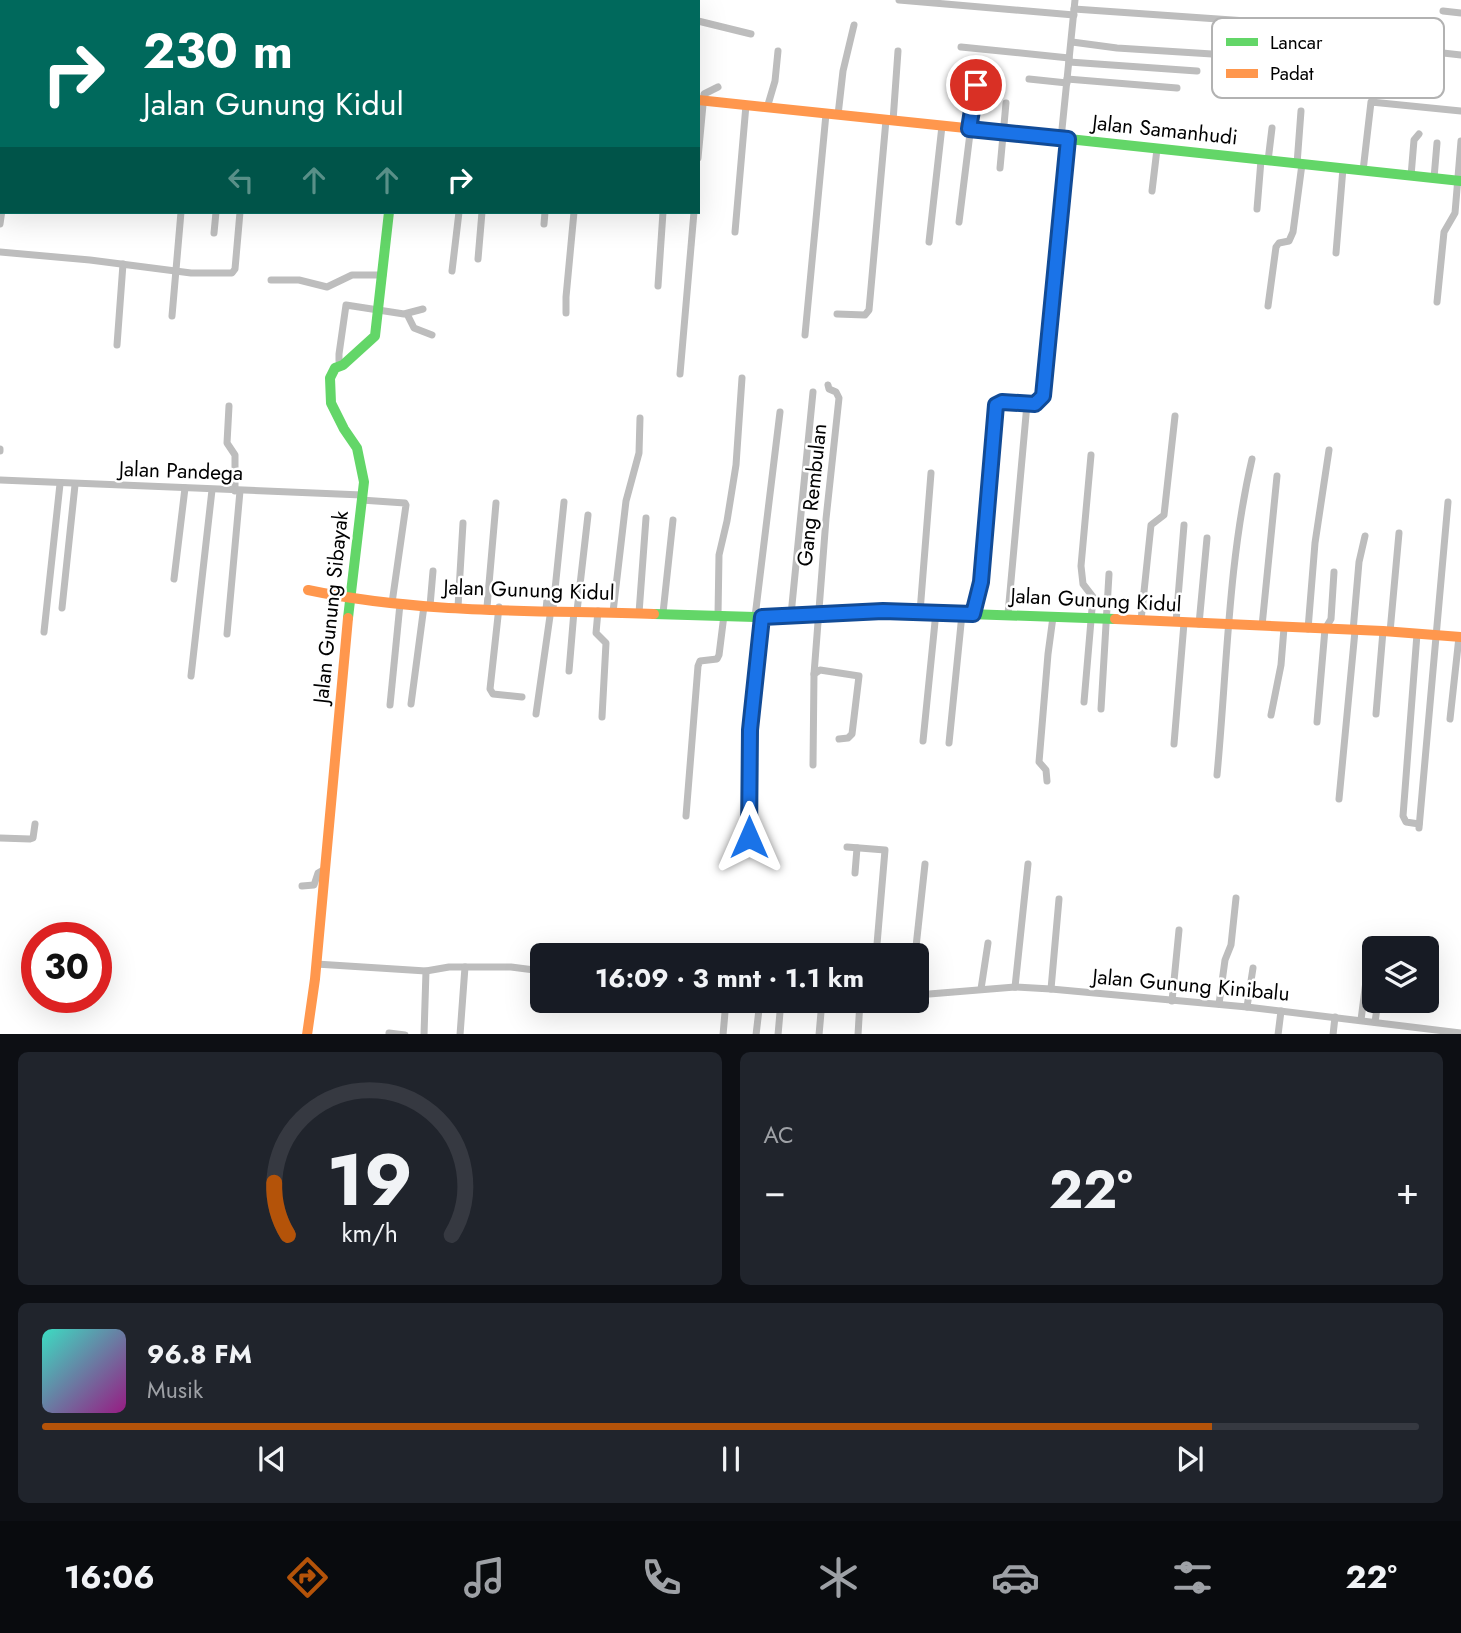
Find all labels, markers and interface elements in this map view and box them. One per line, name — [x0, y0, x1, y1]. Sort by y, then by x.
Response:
text: 230 m — [143, 16, 293, 86]
legend — [1212, 18, 1444, 98]
icon: right — [28, 28, 119, 119]
text: Lancar — [1270, 29, 1323, 56]
pin — [946, 55, 1006, 115]
text: Padat — [1270, 60, 1314, 87]
icon: arrive — [957, 66, 995, 104]
text: Jalan Gunung Kidul — [143, 81, 404, 127]
street label: Jalan Samanhudi — [1088, 107, 1239, 153]
icon: left — [222, 161, 260, 199]
icon: ahead — [295, 161, 333, 199]
icon: ahead — [368, 161, 406, 199]
icon: right — [441, 161, 479, 199]
street label: Gang Rembulan — [790, 422, 834, 568]
street label: Jalan Pandega — [115, 454, 244, 488]
street label: Jalan Gunung Sibayak — [306, 508, 356, 708]
street label: Jalan Gunung Kidul — [440, 572, 615, 608]
street label: Jalan Gunung Kidul — [1007, 580, 1182, 619]
position arrow — [712, 800, 786, 874]
speed limit sign: 30 — [21, 922, 112, 1013]
map controls — [1362, 936, 1439, 1013]
button: layers — [1362, 936, 1439, 1013]
text: 16:09 · 3 mnt · 1.1 km — [595, 959, 864, 997]
street label: Jalan Gunung Kinibalu — [1088, 961, 1291, 1009]
text: AC — [764, 1118, 794, 1152]
text: 19 — [327, 1127, 413, 1232]
text: 22° — [1049, 1152, 1133, 1228]
text: − — [764, 1163, 786, 1218]
text: + — [1396, 1163, 1419, 1218]
text: km/h — [341, 1214, 398, 1250]
text: 96.8 FM — [147, 1335, 252, 1373]
text: Musik — [147, 1373, 203, 1407]
icon: previous — [253, 1440, 291, 1478]
icon: pause — [712, 1440, 750, 1478]
icon: next — [1171, 1440, 1209, 1478]
icon: directions — [283, 1553, 332, 1602]
icon: music — [460, 1553, 509, 1602]
icon: phone — [637, 1553, 686, 1602]
icon: climate — [814, 1553, 863, 1602]
icon: car — [991, 1553, 1040, 1602]
icon: filters — [1168, 1553, 1217, 1602]
text: 16:06 — [64, 1554, 155, 1600]
text: 22° — [1345, 1554, 1397, 1600]

